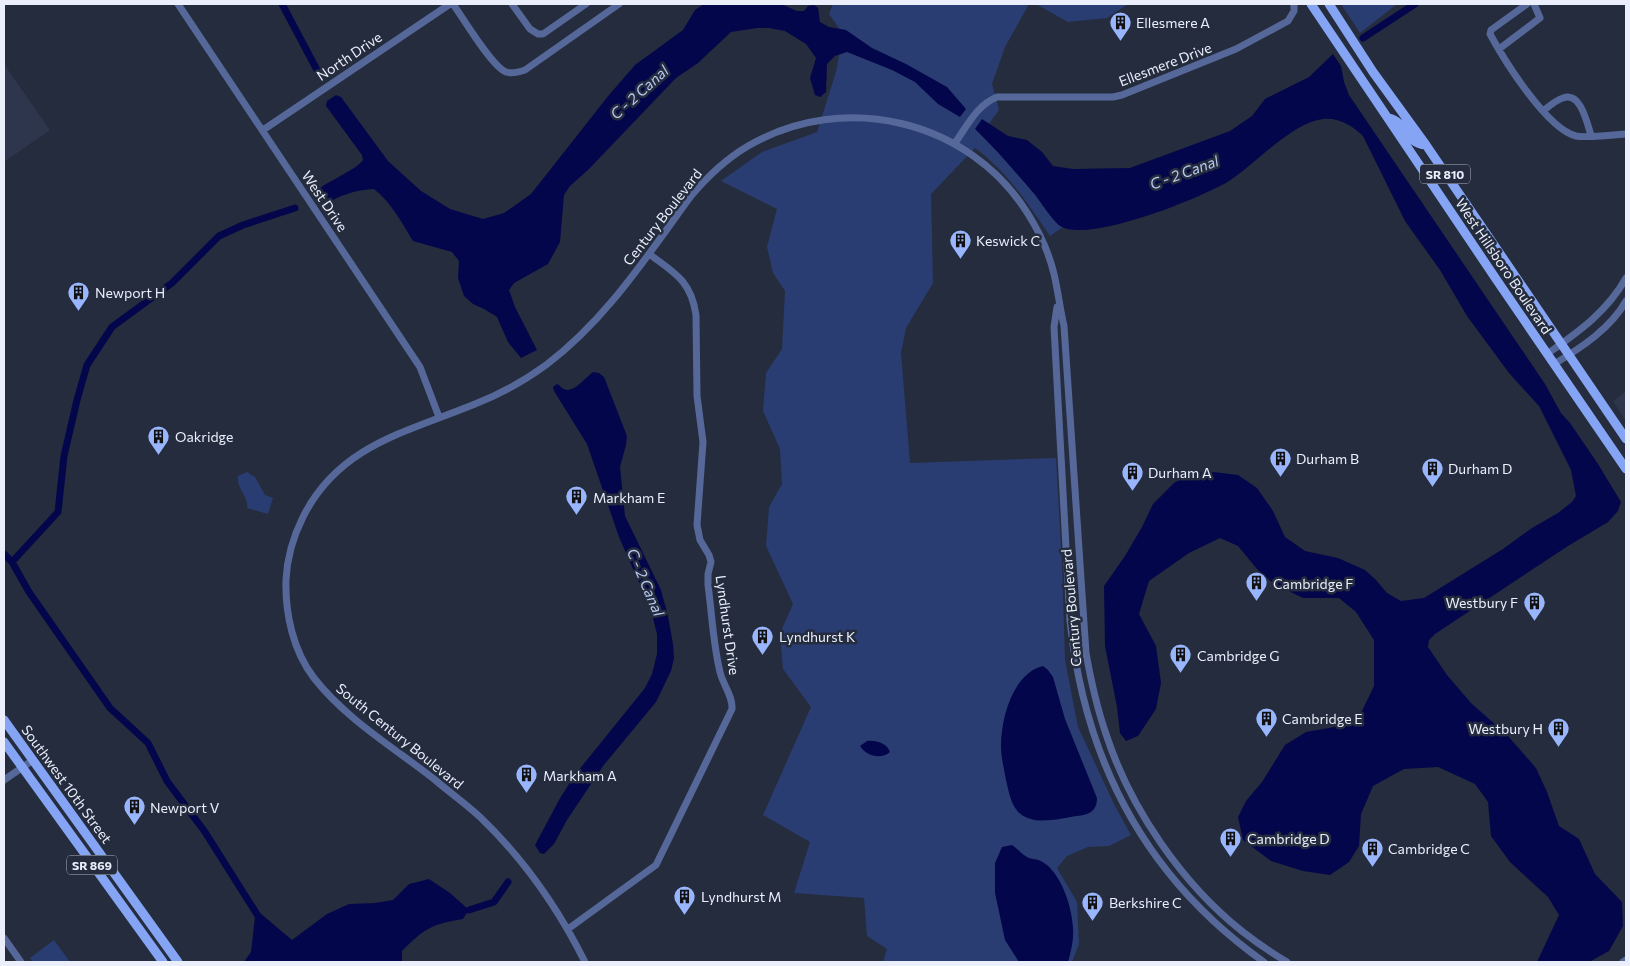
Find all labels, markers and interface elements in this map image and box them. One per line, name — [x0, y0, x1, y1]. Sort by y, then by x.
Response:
building icon: Ellesmere A — [1108, 10, 1132, 41]
place label: Ellesmere A — [1136, 14, 1210, 31]
street label: North Drive — [313, 28, 385, 84]
street label: Ellesmere Drive — [1116, 39, 1214, 89]
water label: C - 2 Canal — [606, 60, 673, 123]
water label: C - 2 Canal — [1147, 151, 1222, 193]
road number: SR 810 — [1420, 164, 1470, 183]
street label: Century Boulevard — [619, 165, 705, 269]
street label: West Drive — [299, 168, 351, 234]
street label: West Hillsboro Boulevard — [1452, 195, 1556, 337]
building icon: Keswick C — [948, 228, 972, 259]
place label: Keswick C — [976, 232, 1040, 249]
building icon: Newport H — [67, 280, 91, 311]
place label: Newport H — [95, 284, 165, 301]
building icon: Oakridge — [147, 424, 171, 455]
place label: Oakridge — [175, 428, 233, 445]
building icon: Durham B — [1268, 446, 1292, 477]
place label: Durham B — [1296, 450, 1359, 467]
building icon: Durham D — [1420, 456, 1444, 487]
building icon: Durham A — [1120, 460, 1144, 491]
place label: Durham D — [1448, 460, 1512, 477]
place label: Durham A — [1148, 464, 1212, 481]
building icon: Markham E — [565, 485, 589, 516]
place label: Markham E — [593, 489, 665, 506]
water label: C - 2 Canal — [624, 545, 669, 620]
street label: Century Boulevard — [1057, 549, 1085, 667]
building icon: Cambridge F — [1245, 571, 1269, 602]
street label: Lyndhurst Drive — [713, 574, 743, 676]
place label: Cambridge F — [1273, 575, 1353, 592]
building icon: Westbury F — [1522, 590, 1546, 621]
place label: Westbury F — [1446, 594, 1518, 611]
building icon: Lyndhurst K — [751, 624, 775, 655]
place label: Lyndhurst K — [779, 628, 855, 645]
building icon: Cambridge G — [1169, 643, 1193, 674]
place label: Cambridge G — [1197, 647, 1279, 664]
street label: South Century Boulevard — [333, 679, 467, 793]
building icon: Cambridge E — [1254, 706, 1278, 737]
place label: Cambridge E — [1282, 710, 1363, 727]
building icon: Westbury H — [1547, 716, 1571, 747]
place label: Westbury H — [1468, 720, 1543, 737]
street label: Southwest 10th Street — [18, 721, 116, 847]
building icon: Markham A — [515, 763, 539, 794]
place label: Markham A — [543, 767, 617, 784]
building icon: Newport V — [122, 795, 146, 826]
place label: Newport V — [150, 799, 220, 816]
building icon: Cambridge D — [1219, 826, 1243, 857]
place label: Cambridge D — [1247, 830, 1330, 847]
building icon: Cambridge C — [1360, 836, 1384, 867]
place label: Cambridge C — [1388, 840, 1470, 857]
road number: SR 869 — [67, 856, 117, 874]
building icon: Lyndhurst M — [673, 884, 697, 915]
place label: Lyndhurst M — [701, 888, 781, 905]
building icon: Berkshire C — [1081, 890, 1105, 921]
place label: Berkshire C — [1109, 894, 1182, 911]

